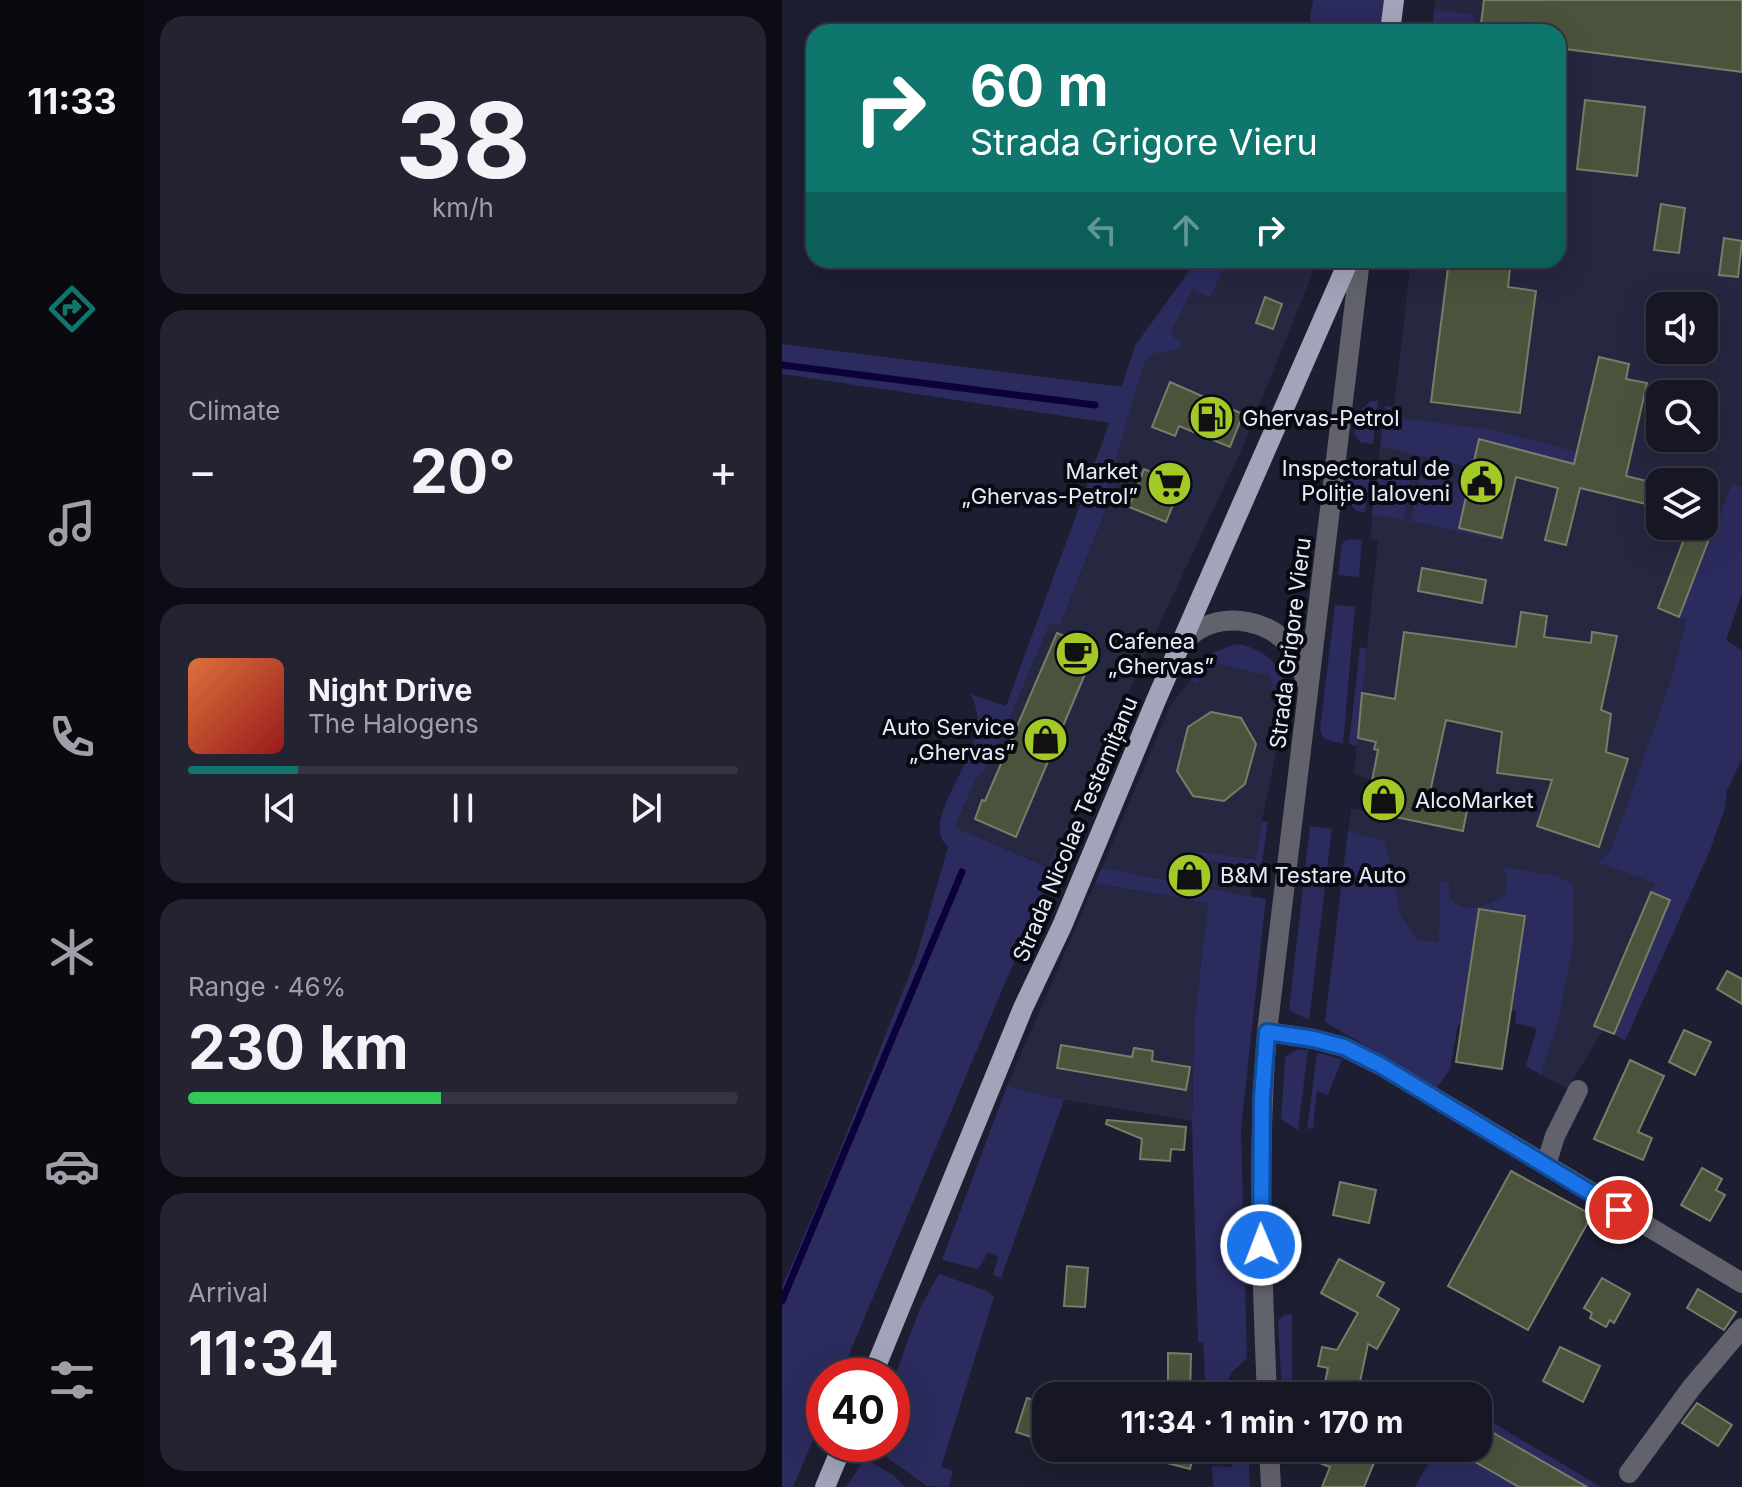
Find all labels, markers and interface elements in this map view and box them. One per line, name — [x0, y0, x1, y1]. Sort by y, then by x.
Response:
text: 60 m — [970, 52, 1109, 120]
icon: right — [838, 56, 942, 160]
text: 38 — [396, 77, 530, 203]
text: 11:33 — [27, 79, 117, 123]
text: Strada Grigore Vieru — [970, 120, 1318, 164]
text: km/h — [432, 192, 494, 223]
icon: left — [1080, 208, 1124, 252]
icon: ahead — [1164, 208, 1208, 252]
icon: right — [1248, 208, 1292, 252]
icon: directions — [44, 281, 100, 337]
map controls — [1646, 292, 1718, 540]
button: sound — [1646, 292, 1718, 364]
button: search — [1646, 380, 1718, 452]
fuel station icon: Ghervas-Petrol — [1187, 394, 1235, 442]
text: Climate — [188, 395, 280, 426]
place label: Ghervas-Petrol — [1242, 405, 1400, 431]
text: 20° — [410, 435, 516, 507]
text: − — [188, 444, 217, 498]
text: + — [709, 444, 738, 498]
place label: Inspectoratul de Poliție Ialoveni — [1282, 455, 1450, 507]
public building icon: Inspectoratul de Poliție Ialoveni — [1457, 457, 1505, 505]
place label: Market „Ghervas-Petrol” — [961, 458, 1138, 509]
supermarket icon: Market „Ghervas-Petrol” — [1145, 460, 1193, 508]
button: layers — [1646, 468, 1718, 540]
icon: music — [44, 495, 100, 551]
street label: Strada Grigore Vieru — [1264, 536, 1316, 750]
place label: Cafenea „Ghervas” — [1108, 628, 1214, 679]
cafe icon: Cafenea „Ghervas” — [1053, 630, 1101, 678]
text: Night Drive — [308, 672, 472, 708]
street label: Strada Nicolae Testemițanu — [1007, 693, 1144, 966]
text: The Halogens — [308, 708, 479, 739]
icon: phone — [44, 709, 100, 765]
place label: Auto Service „Ghervas” — [882, 714, 1015, 765]
shop icon: Auto Service „Ghervas” — [1022, 716, 1070, 764]
shop icon: AlcoMarket — [1360, 776, 1408, 824]
icon: previous — [258, 786, 302, 830]
icon: pause — [441, 786, 485, 830]
icon: next — [624, 786, 668, 830]
place label: AlcoMarket — [1415, 787, 1534, 813]
shop icon: B&M Testare Auto — [1165, 851, 1213, 899]
place label: B&M Testare Auto — [1220, 862, 1407, 888]
icon: climate — [44, 924, 100, 980]
text: Range · 46% — [188, 971, 346, 1002]
text: 230 km — [188, 1011, 409, 1083]
icon: car — [44, 1138, 100, 1194]
pin — [1585, 1176, 1653, 1244]
icon: arrive — [1597, 1188, 1641, 1232]
position arrow — [1219, 1203, 1303, 1287]
text: Arrival — [188, 1277, 268, 1308]
text: 11:34 — [188, 1317, 339, 1389]
icon: filters — [44, 1352, 100, 1408]
speed limit sign: 40 — [806, 1358, 910, 1462]
text: 11:34 · 1 min · 170 m — [1121, 1404, 1403, 1440]

